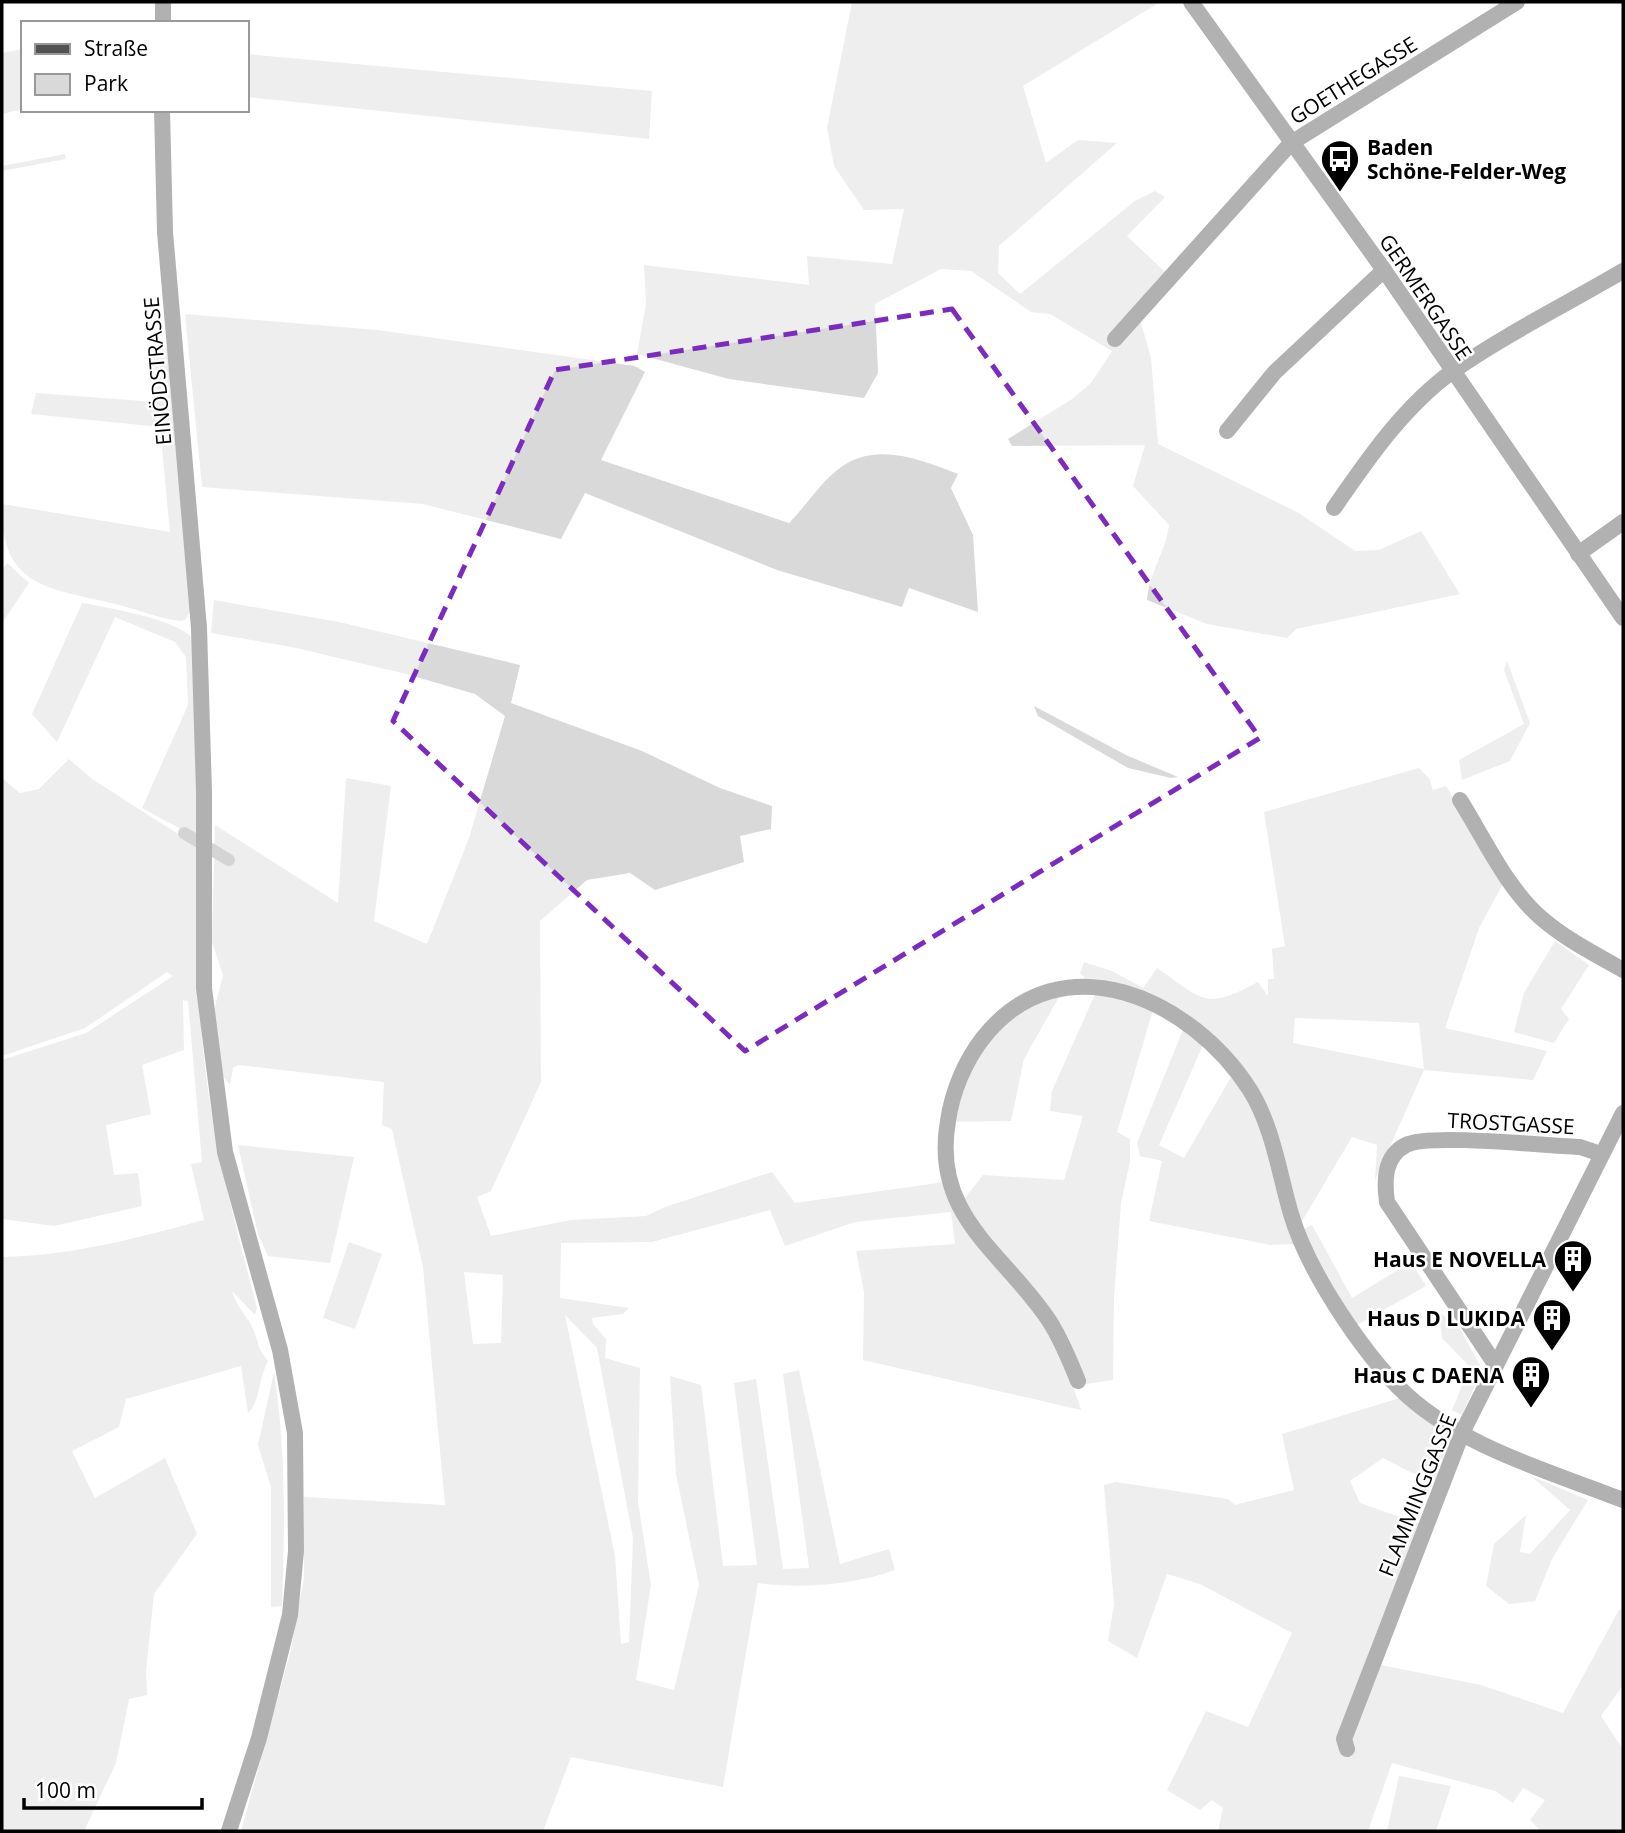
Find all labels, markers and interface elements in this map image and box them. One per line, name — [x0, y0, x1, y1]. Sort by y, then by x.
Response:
legend — [21, 21, 248, 112]
street label: GOETHEGASSE — [1284, 30, 1422, 130]
text: Straße — [84, 34, 148, 62]
text: Park — [84, 69, 128, 97]
place label: Baden Schöne-Felder-Weg — [1367, 133, 1566, 185]
bus stop icon: Baden Schöne-Felder-Weg — [1319, 138, 1361, 193]
street label: GERMERGASSE — [1373, 228, 1479, 366]
street label: EINÖDSTRASSE — [137, 296, 177, 446]
street label: TROSTGASSE — [1447, 1106, 1575, 1140]
building icon: Haus E NOVELLA — [1552, 1238, 1594, 1293]
place label: Haus E NOVELLA — [1373, 1245, 1547, 1273]
building icon: Haus D LUKIDA — [1531, 1297, 1573, 1352]
place label: Haus D LUKIDA — [1367, 1304, 1526, 1332]
building icon: Haus C DAENA — [1510, 1354, 1552, 1409]
place label: Haus C DAENA — [1353, 1361, 1505, 1389]
street label: FLAMMINGGASSE — [1372, 1410, 1462, 1580]
scale bar — [24, 1766, 203, 1810]
text: 100 m — [35, 1776, 96, 1804]

